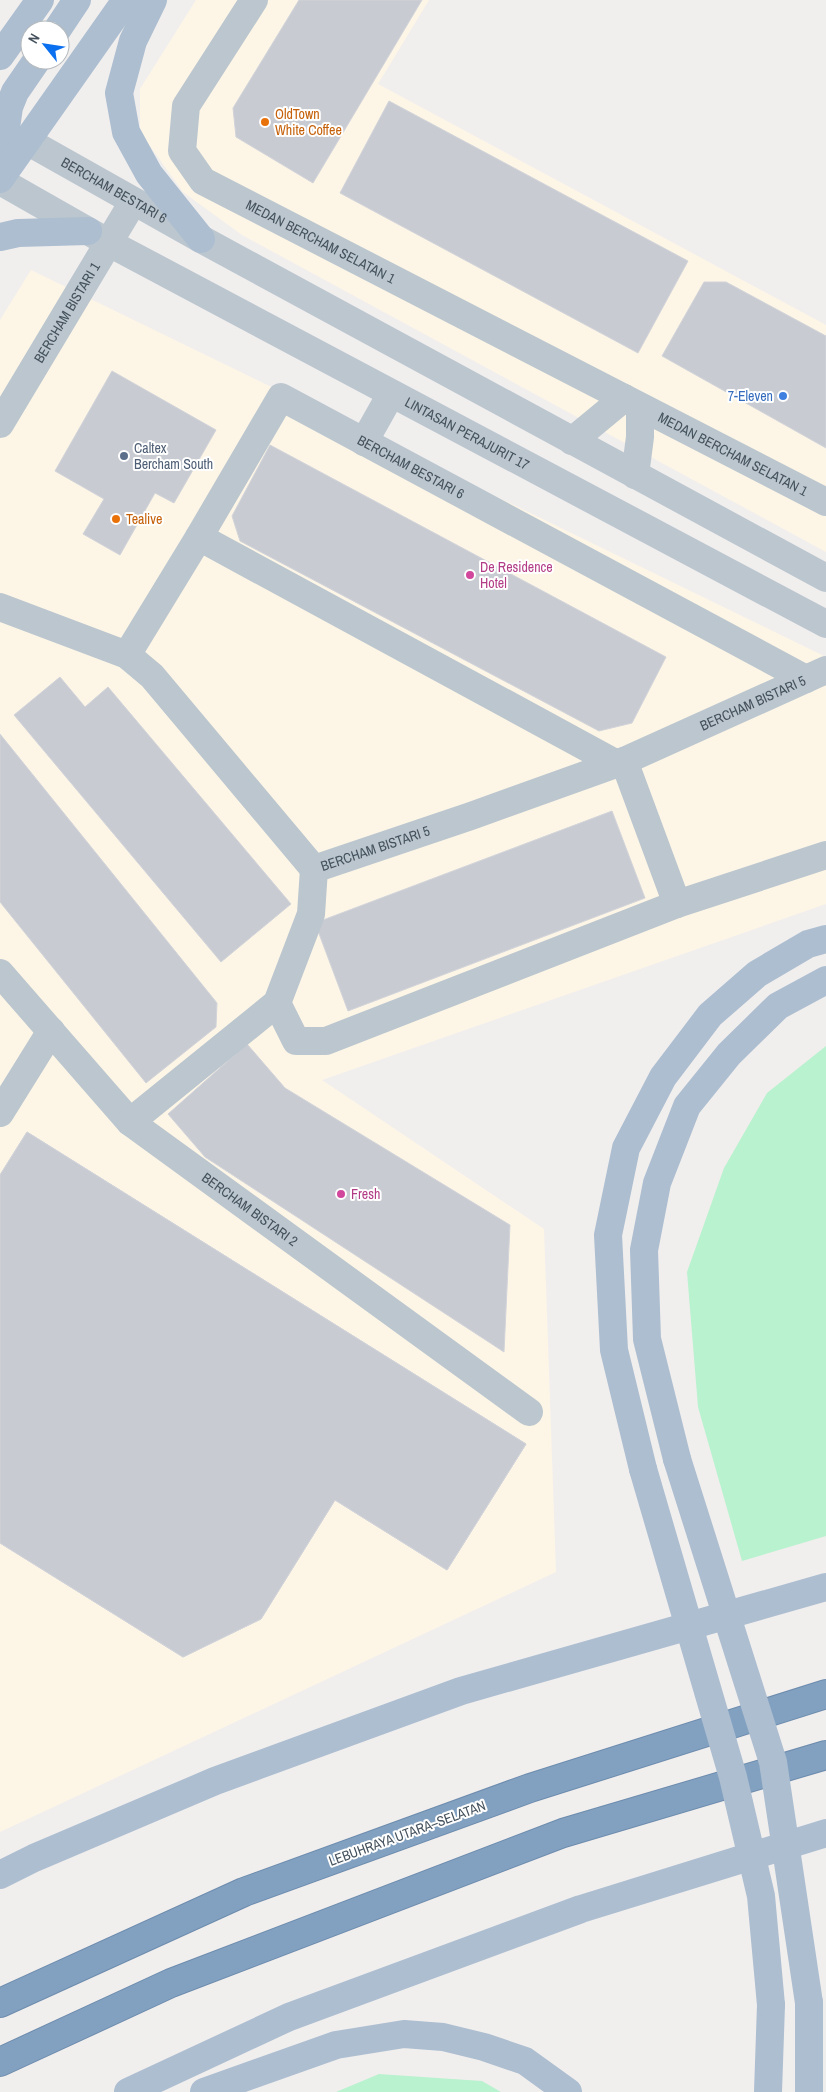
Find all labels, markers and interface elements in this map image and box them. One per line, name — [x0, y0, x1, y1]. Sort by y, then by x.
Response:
north arrow — [20, 20, 70, 70]
text: N — [24, 30, 44, 47]
place label: OldTown White Coffee — [275, 105, 342, 139]
marker: OldTown White Coffee — [259, 116, 271, 128]
street label: BERCHAM BESTARI 6 — [58, 153, 170, 227]
street label: MEDAN BERCHAM SELATAN 1 — [243, 196, 399, 288]
street label: BERCHAM BISTARI 1 — [30, 258, 104, 366]
place label: 7-Eleven — [728, 387, 773, 405]
marker: 7-Eleven — [777, 390, 789, 402]
street label: LINTASAN PERAJURIT 17 — [402, 393, 532, 474]
street label: MEDAN BERCHAM SELATAN 1 — [655, 408, 811, 500]
street label: BERCHAM BESTARI 6 — [354, 431, 467, 503]
place label: Caltex Bercham South — [134, 439, 213, 473]
marker: Caltex Bercham South — [118, 450, 130, 462]
place label: Tealive — [126, 510, 162, 528]
marker: Tealive — [110, 513, 122, 525]
place label: De Residence Hotel — [480, 558, 553, 592]
marker: De Residence Hotel — [464, 569, 476, 581]
street label: BERCHAM BISTARI 5 — [697, 671, 809, 735]
street label: BERCHAM BISTARI 5 — [318, 822, 432, 875]
street label: BERCHAM BISTARI 2 — [198, 1168, 301, 1250]
place label: Fresh — [351, 1185, 380, 1203]
marker: Fresh — [335, 1188, 347, 1200]
street label: LEBUHRAYA UTARA–SELATAN — [326, 1796, 488, 1870]

